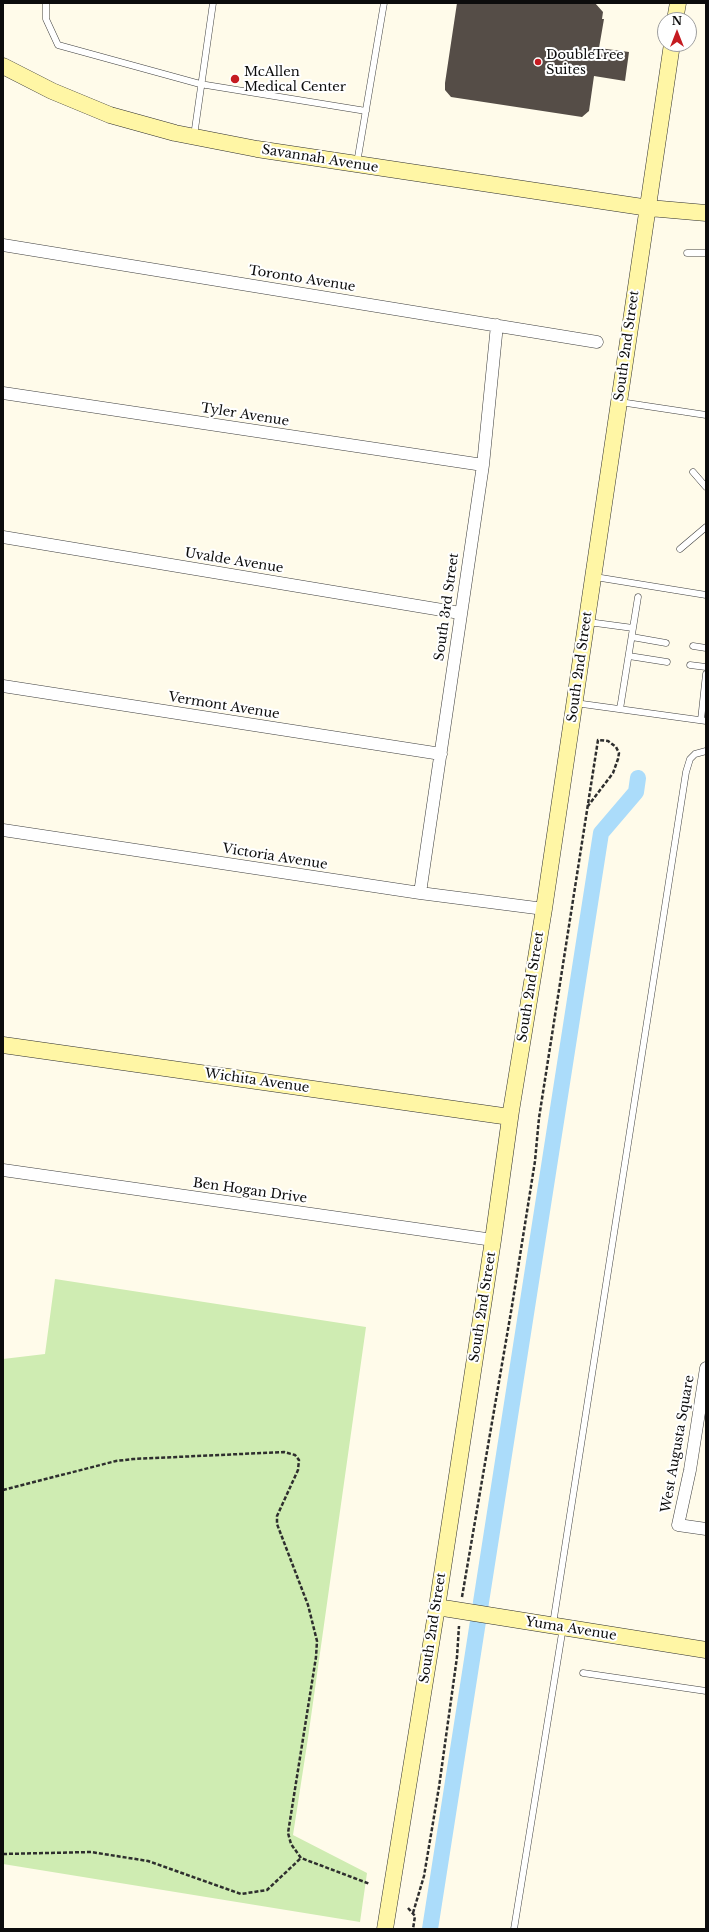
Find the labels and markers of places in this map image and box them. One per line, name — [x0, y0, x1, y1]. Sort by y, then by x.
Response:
place label: DoubleTree Suites — [546, 47, 624, 78]
marker: DoubleTree Suites — [533, 57, 543, 67]
place label: McAllen Medical Center — [244, 64, 346, 95]
marker: McAllen Medical Center — [229, 73, 241, 85]

